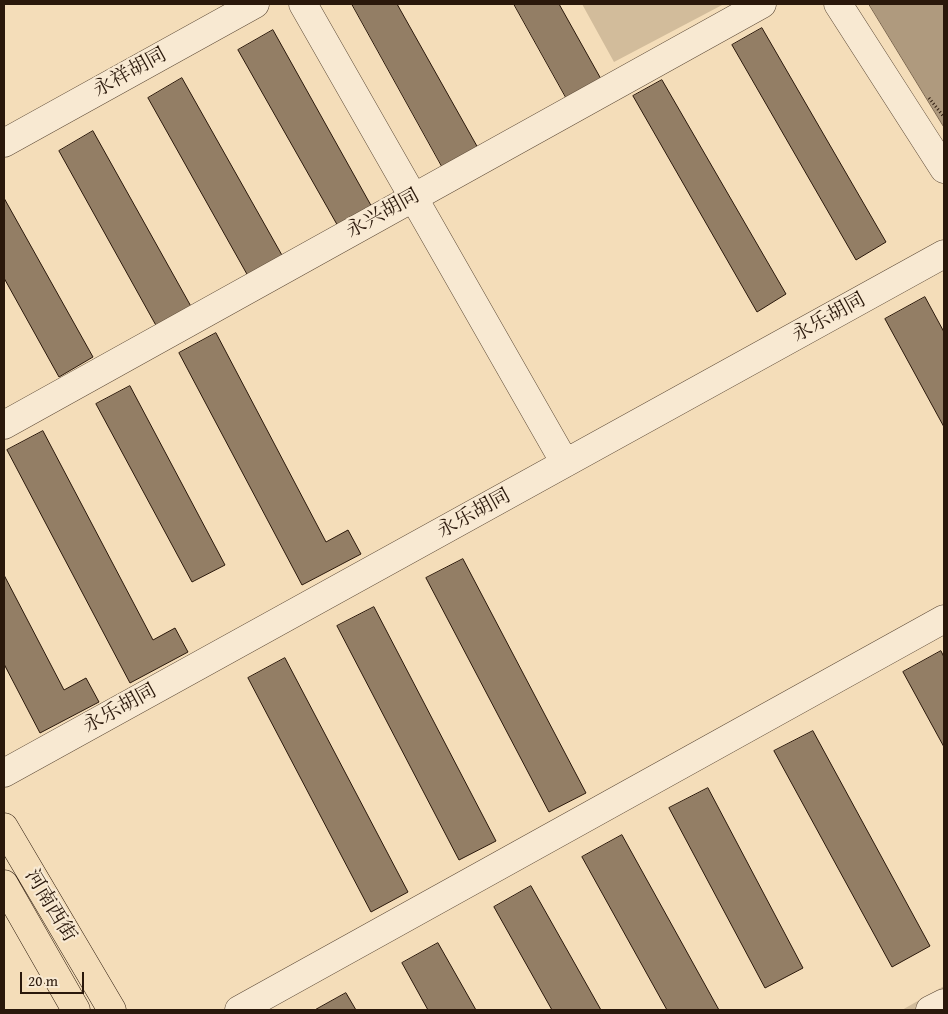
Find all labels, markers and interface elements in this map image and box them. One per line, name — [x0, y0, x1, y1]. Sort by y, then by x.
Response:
street label: 永祥胡同 — [89, 43, 171, 103]
street label: 永兴胡同 — [342, 184, 424, 244]
street label: 永乐胡同 — [788, 288, 870, 348]
street label: 永乐胡同 — [433, 484, 515, 544]
street label: 永乐胡同 — [79, 679, 161, 739]
street label: 河南西街 — [19, 866, 81, 946]
scale bar — [22, 962, 86, 994]
text: 20 m — [28, 970, 58, 991]

